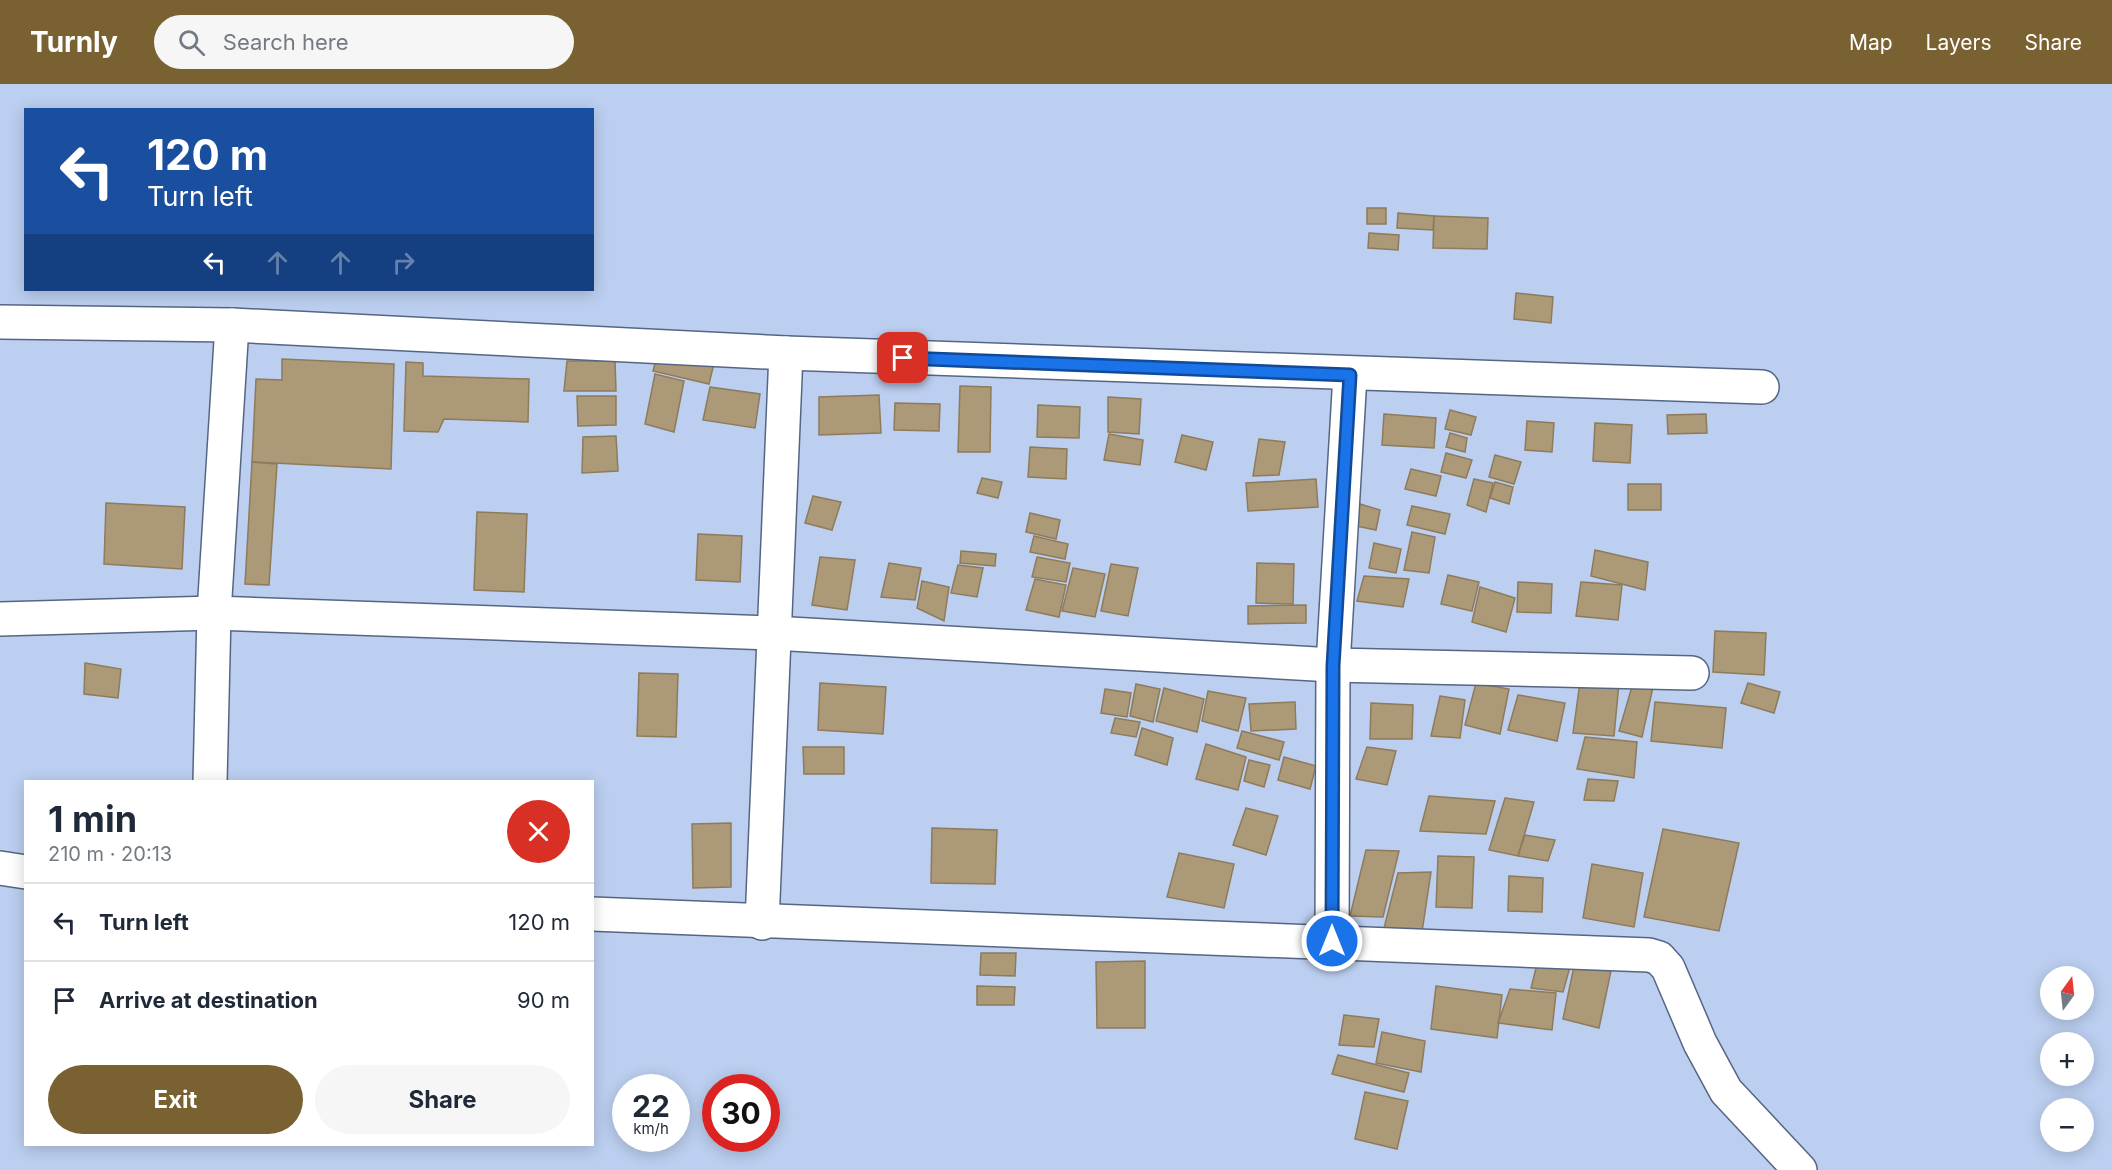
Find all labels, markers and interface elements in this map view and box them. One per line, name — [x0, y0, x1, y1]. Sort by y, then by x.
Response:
search box — [154, 15, 574, 69]
text: Turnly — [30, 25, 118, 59]
icon: search — [175, 26, 208, 59]
text: Search here — [223, 29, 349, 55]
text: Map — [1849, 30, 1893, 55]
text: Layers — [1926, 30, 1992, 55]
text: Share — [2025, 30, 2082, 55]
text: 120 m — [147, 129, 268, 180]
icon: left — [48, 132, 126, 210]
text: Turn left — [147, 180, 253, 213]
icon: left — [198, 246, 231, 279]
icon: ahead — [261, 246, 294, 279]
icon: ahead — [324, 246, 357, 279]
icon: right — [387, 246, 420, 279]
pin — [877, 332, 928, 383]
icon: arrive — [886, 341, 919, 374]
text: 1 min — [48, 797, 137, 841]
button: close — [507, 800, 570, 863]
text: 210 m · 20:13 — [48, 842, 172, 866]
icon: left — [48, 906, 81, 939]
text: Turn left — [99, 909, 189, 935]
text: 120 m — [508, 909, 570, 935]
position arrow — [1300, 909, 1364, 973]
north arrow — [2040, 966, 2094, 1020]
map controls — [2040, 966, 2094, 1152]
icon: arrive — [48, 984, 81, 1017]
text: Arrive at destination — [99, 987, 318, 1013]
text: 90 m — [517, 987, 570, 1013]
button: + — [2040, 1032, 2094, 1086]
button: Exit — [48, 1065, 303, 1134]
button: Share — [315, 1065, 570, 1134]
speed limit sign: 30 — [702, 1074, 780, 1152]
text: 22 — [632, 1088, 670, 1124]
button: − — [2040, 1098, 2094, 1152]
text: km/h — [633, 1119, 669, 1138]

